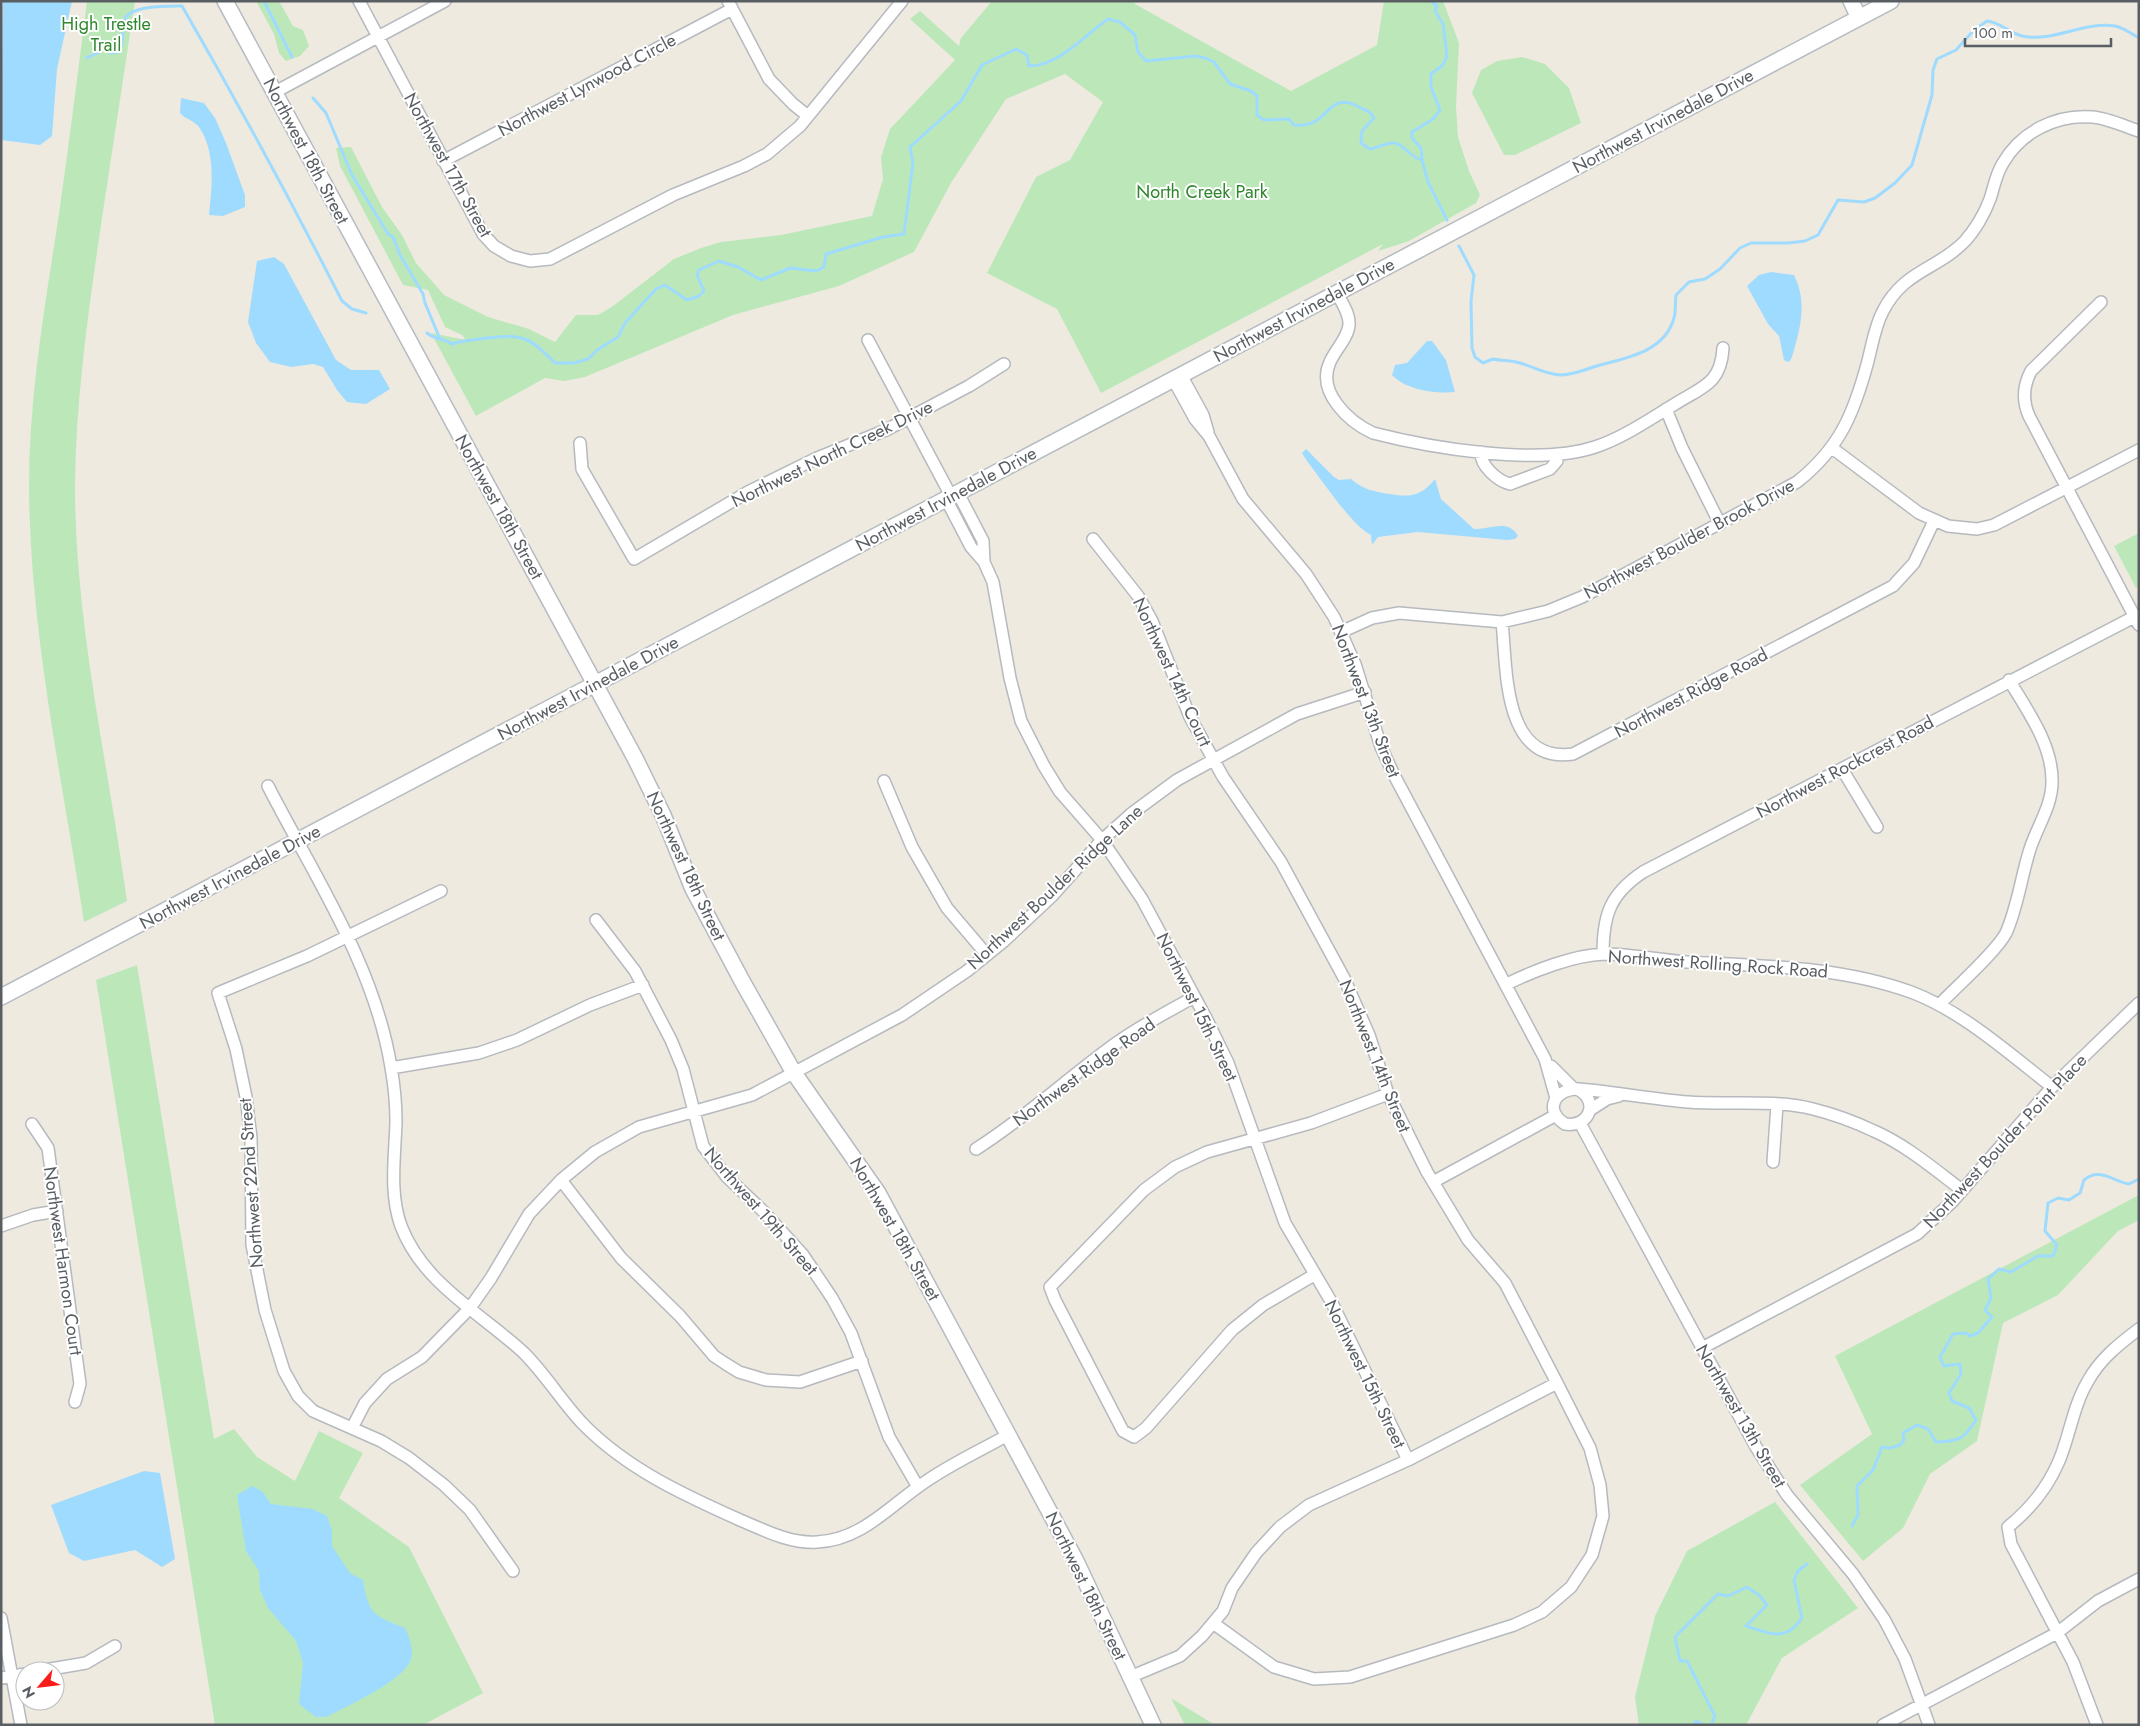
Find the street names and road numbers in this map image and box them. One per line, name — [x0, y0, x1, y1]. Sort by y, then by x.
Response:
street label: Northwest Lynwood Circle — [493, 27, 681, 143]
street label: Northwest Irvinedale Drive — [1568, 62, 1758, 180]
street label: Northwest 18th Street — [257, 73, 356, 229]
street label: Northwest 17th Street — [397, 88, 499, 243]
street label: Northwest Irvinedale Drive — [1209, 251, 1399, 369]
street label: Northwest North Creek Drive — [727, 394, 937, 514]
street label: Northwest 18th Street — [448, 430, 550, 585]
street label: Northwest Irvinedale Drive — [851, 440, 1041, 558]
street label: Northwest Boulder Brook Drive — [1579, 472, 1799, 606]
street label: Northwest 14th Court — [1126, 593, 1218, 751]
street label: Northwest 13th Street — [1325, 621, 1407, 782]
street label: Northwest Irvinedale Drive — [493, 629, 683, 747]
street label: Northwest Ridge Road — [1610, 641, 1772, 745]
street label: Northwest Rockcrest Road — [1752, 709, 1938, 825]
street label: Northwest 18th Street — [640, 787, 732, 945]
street label: Northwest Boulder Ridge Lane — [961, 798, 1149, 976]
street label: Northwest Irvinedale Drive — [135, 818, 325, 936]
street label: Northwest 15th Street — [1150, 928, 1245, 1086]
street label: Northwest Rolling Rock Road — [1607, 943, 1829, 985]
street label: Northwest 14th Street — [1332, 976, 1418, 1137]
street label: Northwest Ridge Road — [1007, 1011, 1161, 1133]
street label: Northwest Boulder Point Place — [1917, 1048, 2093, 1234]
street label: Northwest 22nd Street — [232, 1096, 270, 1269]
street label: Northwest 19th Street — [698, 1141, 825, 1281]
street label: Northwest 18th Street — [843, 1152, 947, 1306]
street label: Northwest Harmon Court — [37, 1165, 89, 1358]
street label: Northwest 15th Street — [1318, 1295, 1413, 1453]
street label: Northwest 13th Street — [1689, 1339, 1793, 1493]
street label: Northwest 18th Street — [1039, 1508, 1133, 1665]

